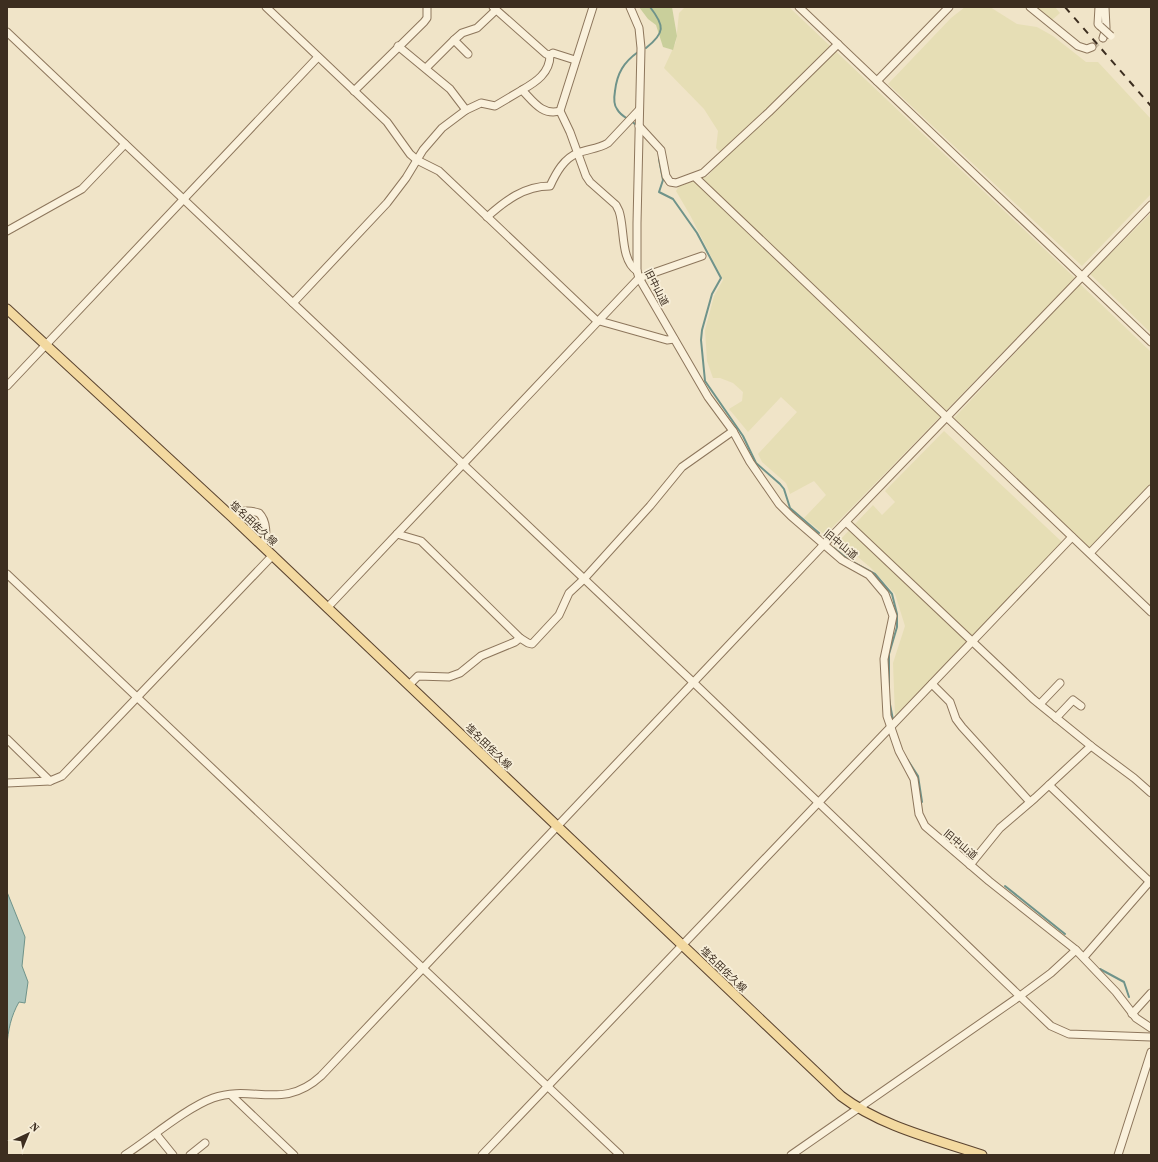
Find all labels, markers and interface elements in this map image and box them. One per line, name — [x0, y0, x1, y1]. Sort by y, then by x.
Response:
street label: 旧中山道 — [642, 266, 671, 308]
street label: 塩名田佐久線 — [227, 498, 280, 549]
street label: 旧中山道 — [821, 527, 860, 562]
street label: 塩名田佐久線 — [463, 721, 515, 772]
street label: 旧中山道 — [941, 827, 980, 862]
street label: 塩名田佐久線 — [698, 944, 750, 995]
north arrow — [8, 1114, 48, 1154]
text: N — [27, 1119, 43, 1135]

